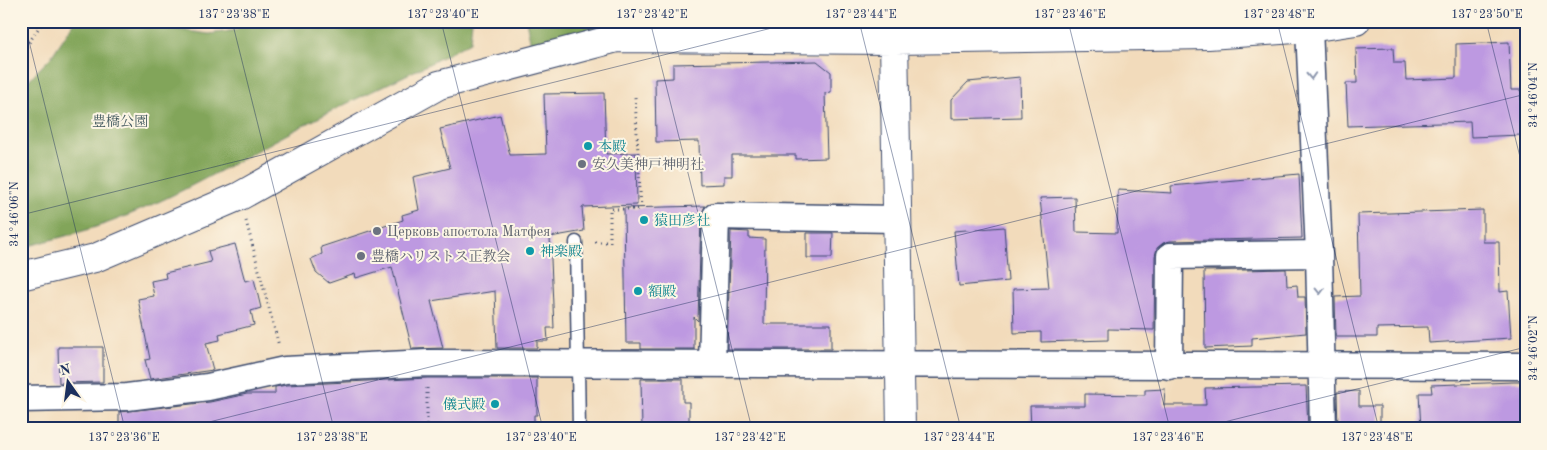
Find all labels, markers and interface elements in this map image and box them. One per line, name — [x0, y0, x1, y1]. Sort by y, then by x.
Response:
text: 137°23'50"E — [1451, 8, 1523, 21]
text: 137°23'38"E — [198, 9, 270, 21]
text: 137°23'40"E — [407, 9, 479, 21]
text: 137°23'42"E — [616, 9, 688, 21]
text: 137°23'44"E — [825, 9, 897, 21]
text: 137°23'46"E — [1034, 9, 1106, 21]
text: 137°23'48"E — [1243, 9, 1315, 21]
text: 34°46'04"N — [1528, 62, 1540, 128]
one-way arrow — [1306, 73, 1317, 81]
park label: 豊橋公園 — [92, 114, 148, 129]
place label: 本殿 — [598, 139, 626, 154]
marker: 本殿 — [582, 140, 594, 152]
place label: 安久美神戸神明社 — [592, 157, 704, 172]
marker: 安久美神戸神明社 — [576, 158, 588, 170]
text: 34°46'06"N — [9, 181, 21, 247]
place label: 猿田彦社 — [654, 213, 710, 228]
marker: 猿田彦社 — [638, 214, 650, 226]
marker: Церковь апостола Матфея — [371, 225, 383, 237]
place label: Церковь апостола Матфея — [387, 225, 550, 240]
place label: 神楽殿 — [540, 244, 582, 259]
marker: 神楽殿 — [524, 245, 536, 257]
place label: 豊橋ハリストス正教会 — [371, 249, 511, 264]
marker: 豊橋ハリストス正教会 — [355, 250, 367, 262]
place label: 額殿 — [648, 284, 676, 299]
marker: 額殿 — [632, 285, 644, 297]
one-way arrow — [1315, 288, 1325, 295]
text: 34°46'02"N — [1528, 315, 1540, 381]
north arrow — [42, 358, 92, 408]
text: N — [58, 362, 72, 378]
place label: 儀式殿 — [443, 397, 485, 412]
marker: 儀式殿 — [489, 398, 501, 410]
text: 137°23'36"E — [88, 432, 160, 444]
text: 137°23'38"E — [296, 432, 368, 444]
text: 137°23'40"E — [505, 432, 577, 444]
text: 137°23'42"E — [714, 432, 786, 444]
text: 137°23'44"E — [923, 432, 995, 444]
text: 137°23'46"E — [1132, 432, 1204, 444]
text: 137°23'48"E — [1341, 432, 1413, 444]

